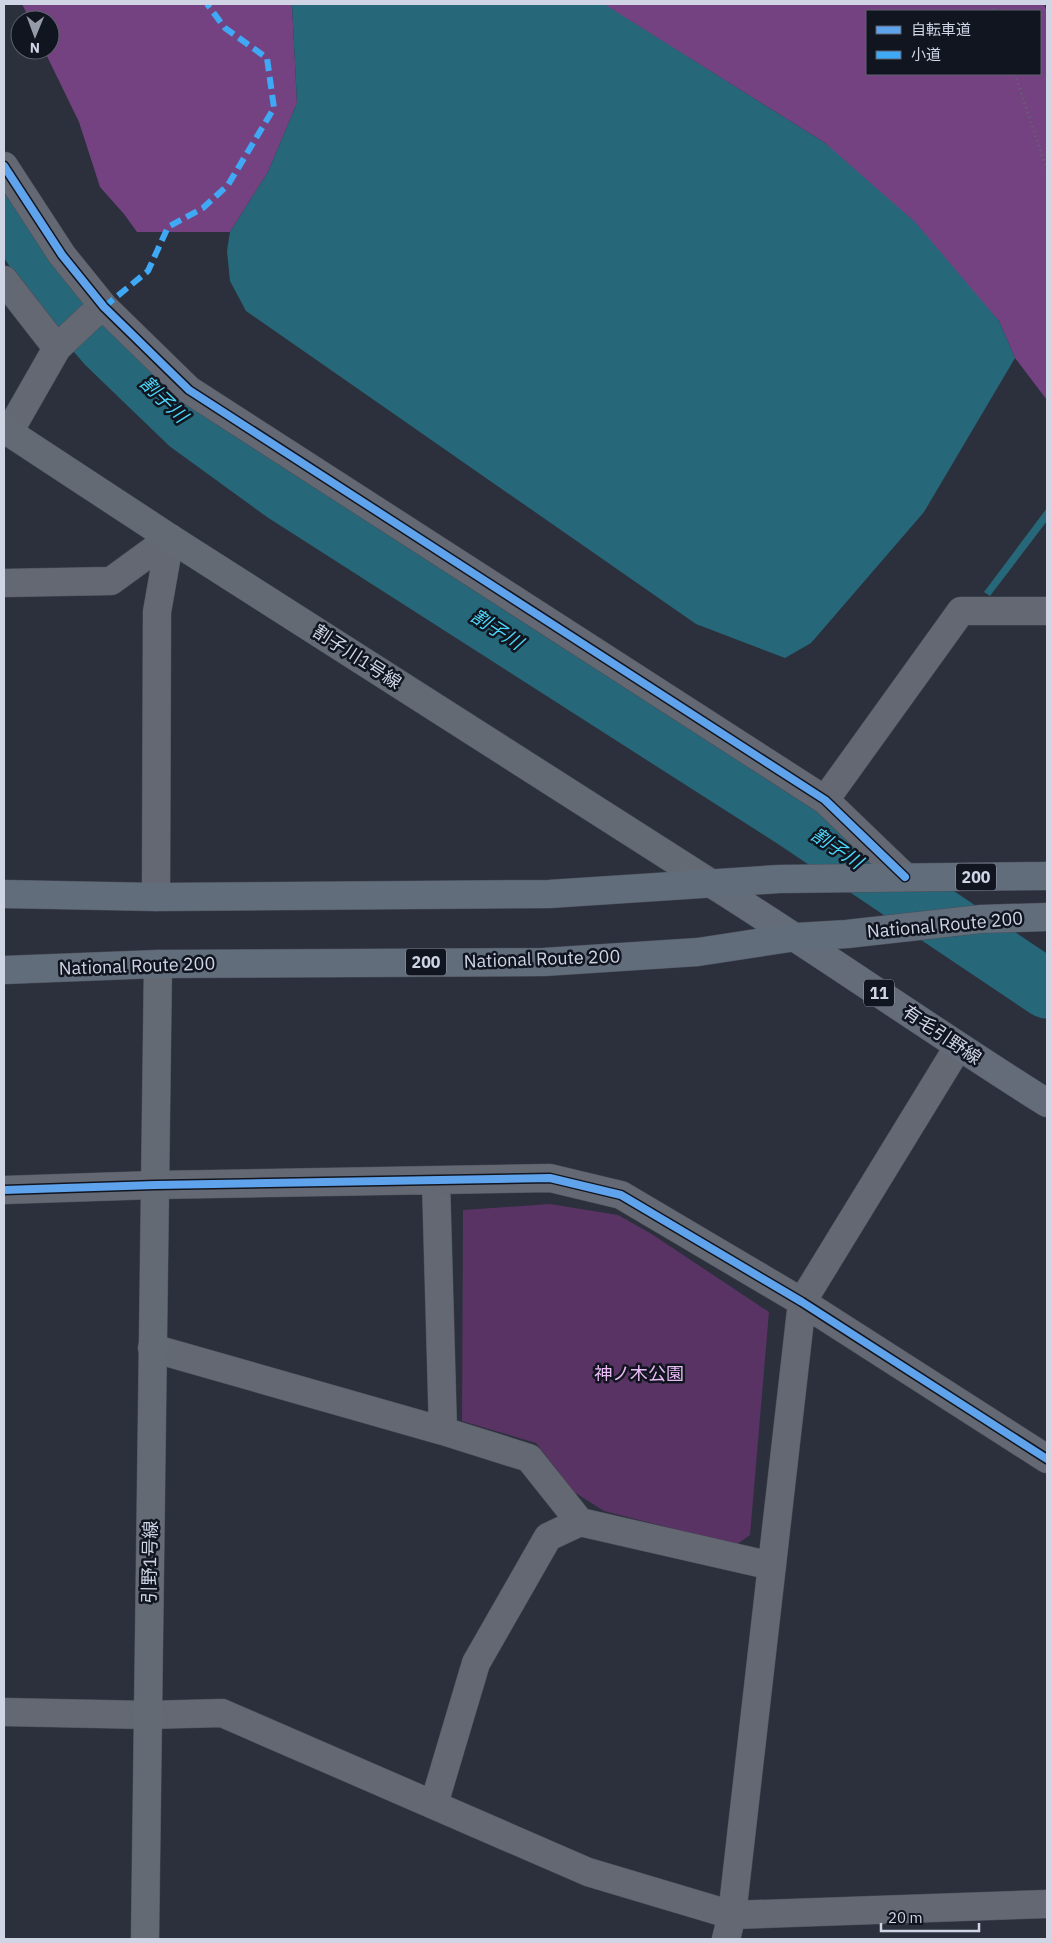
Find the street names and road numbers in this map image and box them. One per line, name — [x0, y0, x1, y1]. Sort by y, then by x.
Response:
street label: 割子川1号線 — [309, 619, 406, 694]
road number: 200 — [956, 864, 996, 890]
street label: National Route 200 — [866, 906, 1024, 943]
street label: National Route 200 — [463, 944, 621, 973]
road number: 200 — [406, 949, 446, 976]
street label: National Route 200 — [58, 951, 216, 980]
road number: 11 — [864, 980, 894, 1006]
street label: 有毛引野線 — [899, 1000, 986, 1069]
street label: 引野1号線 — [137, 1520, 162, 1604]

